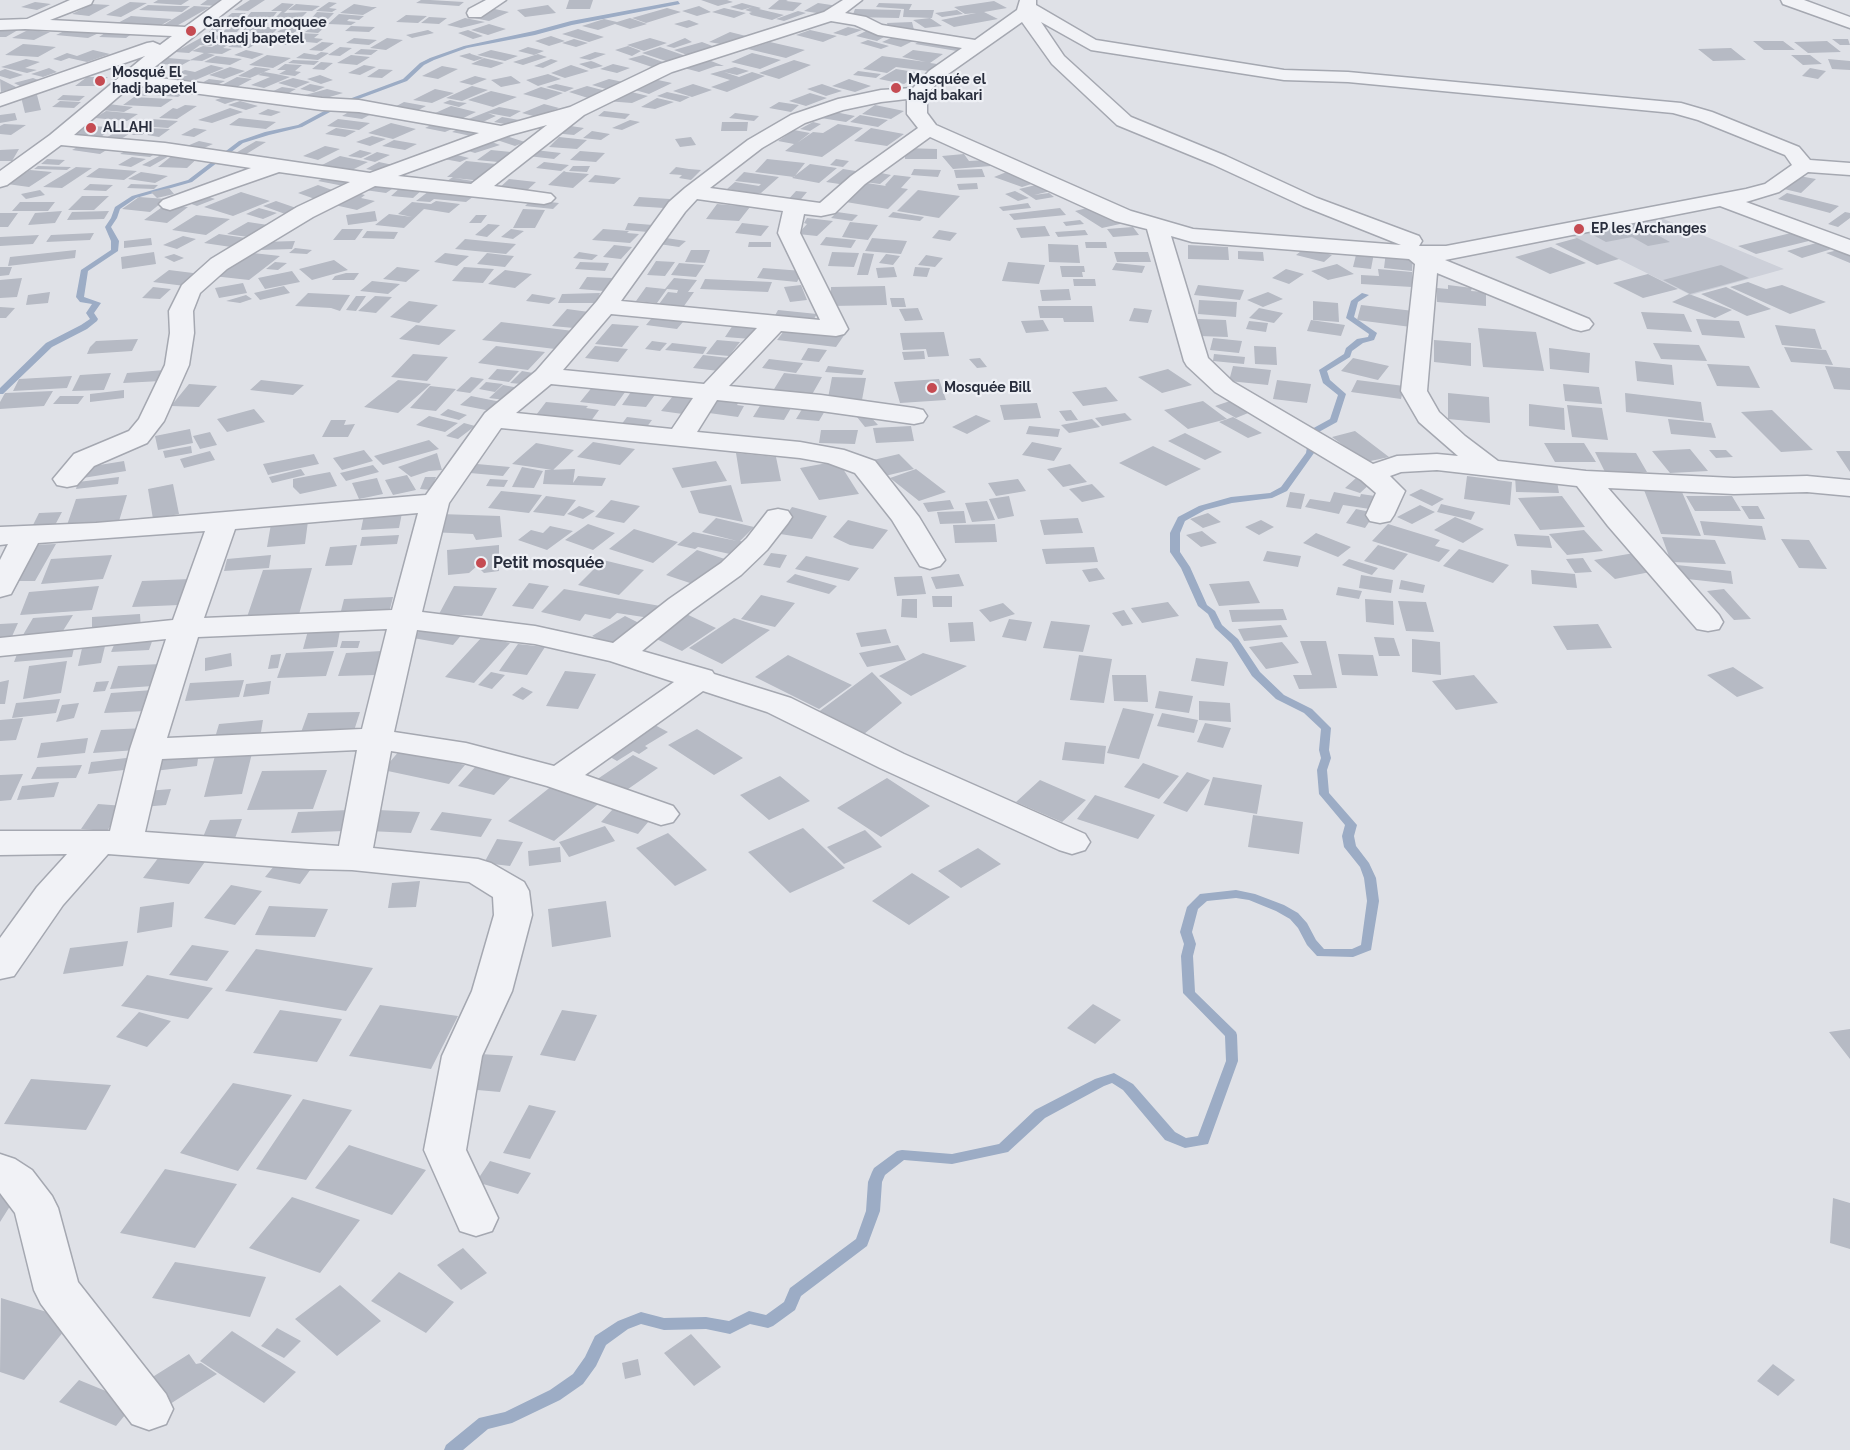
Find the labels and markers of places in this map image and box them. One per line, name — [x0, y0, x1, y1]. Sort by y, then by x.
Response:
place label: Carrefour moquee el hadj bapetel — [203, 15, 327, 48]
marker: Carrefour moquee el hadj bapetel — [184, 24, 198, 38]
place label: Mosqué El hadj bapetel — [112, 65, 197, 98]
place label: Mosquée el hajd bakari — [908, 72, 986, 104]
marker: Mosqué El hadj bapetel — [93, 74, 107, 88]
marker: Mosquée el hajd bakari — [889, 81, 903, 95]
place label: ALLAHI — [103, 120, 153, 136]
marker: ALLAHI — [84, 121, 98, 135]
place label: EP les Archanges — [1591, 221, 1706, 237]
marker: EP les Archanges — [1572, 222, 1586, 236]
place label: Mosquée Bill — [944, 380, 1031, 396]
marker: Mosquée Bill — [925, 381, 939, 395]
place label: Petit mosquée — [493, 553, 604, 573]
marker: Petit mosquée — [474, 556, 488, 570]

